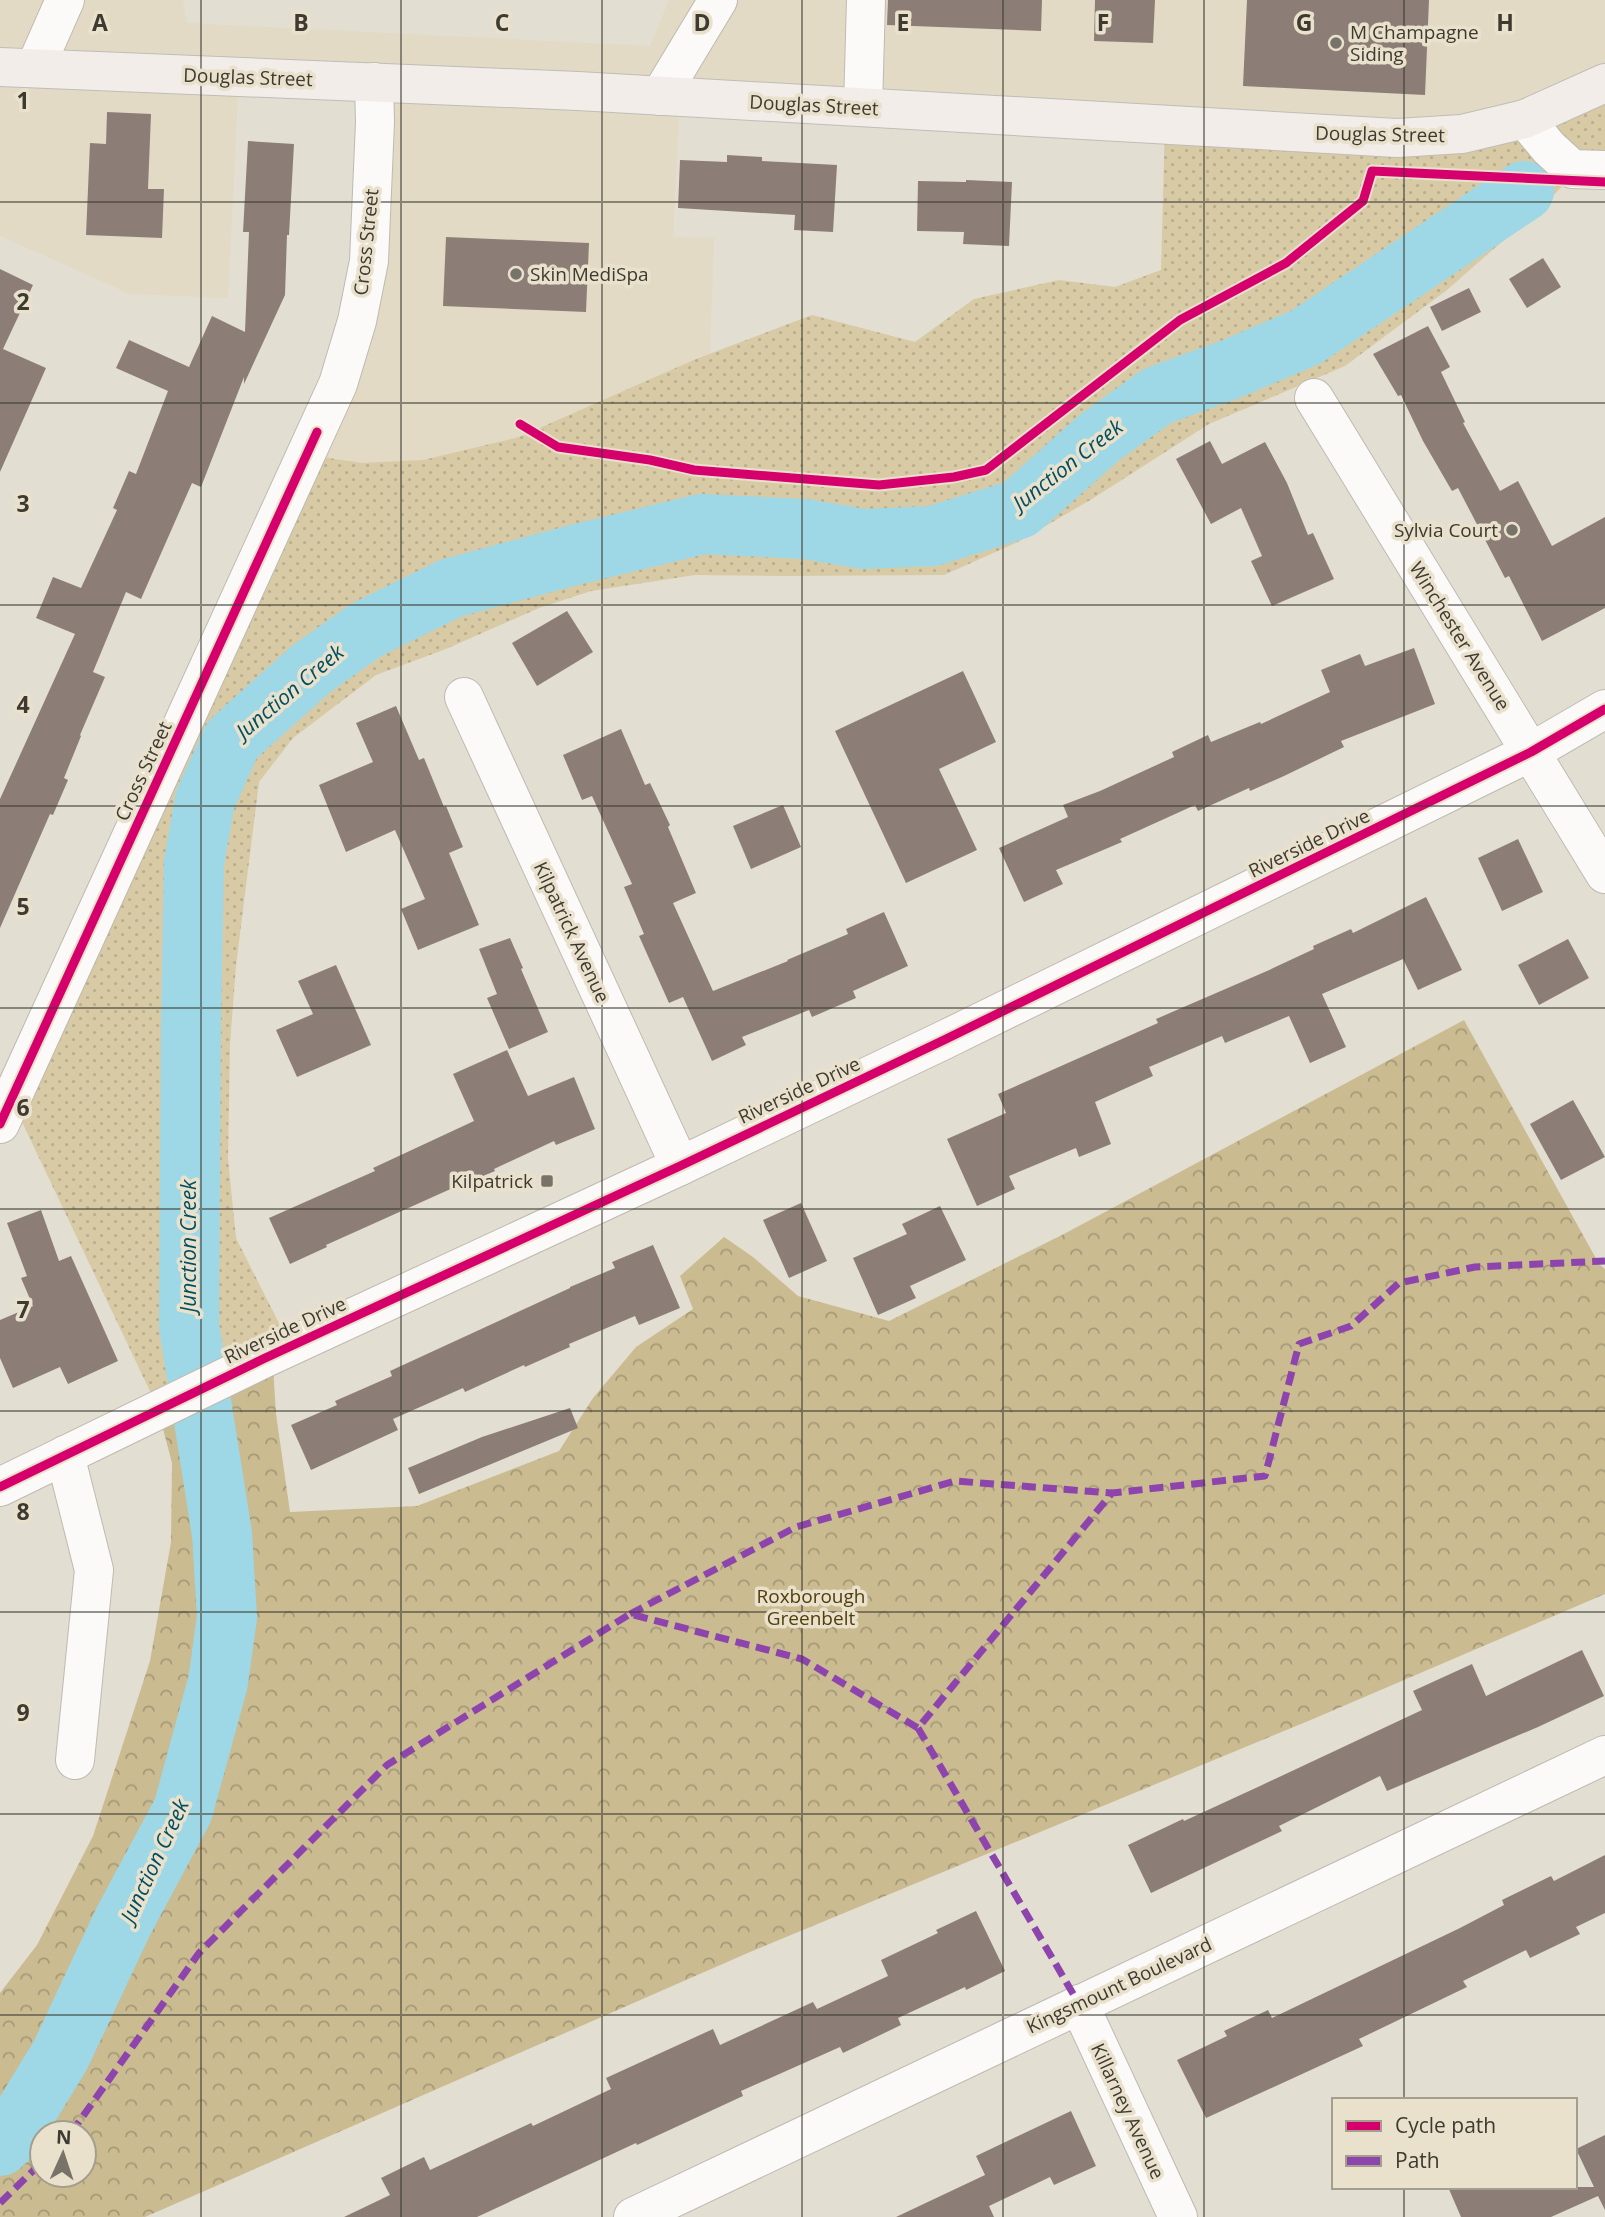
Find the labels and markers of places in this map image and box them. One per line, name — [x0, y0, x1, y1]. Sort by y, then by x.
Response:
place label: M Champagne Siding — [1350, 19, 1479, 67]
marker: M Champagne Siding — [1328, 35, 1344, 51]
place label: Skin MediSpa — [530, 261, 649, 287]
marker: Skin MediSpa — [508, 266, 524, 282]
place label: Sylvia Court — [1394, 517, 1498, 543]
marker: Sylvia Court — [1504, 522, 1520, 538]
place label: Kilpatrick — [451, 1168, 533, 1194]
marker: Kilpatrick — [539, 1173, 555, 1189]

